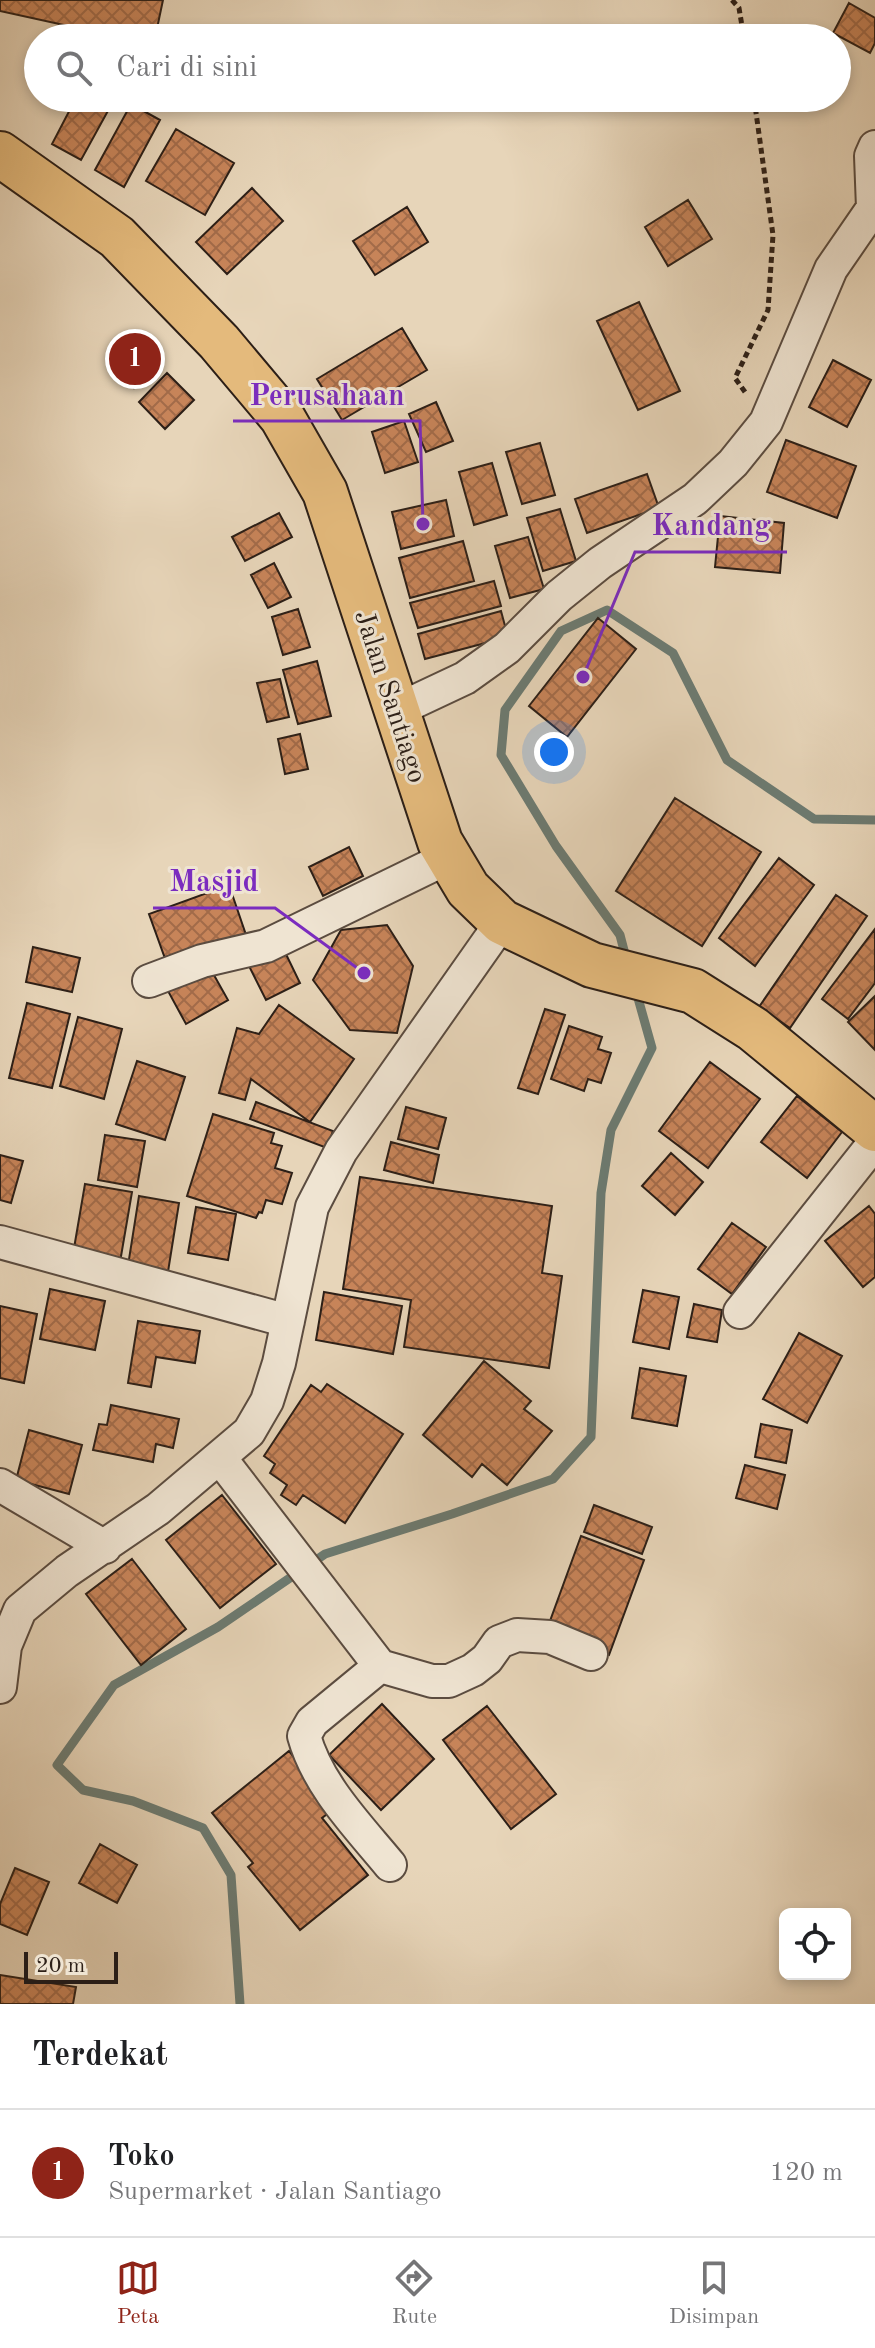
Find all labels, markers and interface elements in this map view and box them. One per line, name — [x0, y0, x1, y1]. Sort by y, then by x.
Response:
search box — [24, 24, 851, 112]
icon: search — [52, 46, 96, 90]
text: Cari di sini — [116, 53, 257, 83]
pin: 1 — [109, 329, 161, 389]
callout: Perusahaan — [233, 367, 420, 421]
text: Perusahaan — [249, 382, 405, 412]
callout: Kandang — [635, 498, 787, 552]
text: Kandang — [651, 512, 771, 542]
street label: Jalan Santiago — [348, 607, 430, 787]
your location — [534, 732, 574, 772]
callout: Masjid — [153, 854, 275, 908]
text: Masjid — [169, 868, 259, 898]
map controls — [779, 1908, 851, 1980]
button: locate — [779, 1908, 851, 1980]
scale bar — [24, 1948, 118, 1984]
text: 20 m — [36, 1955, 85, 1977]
text: Terdekat — [32, 2039, 168, 2073]
text: Toko — [108, 2142, 175, 2172]
text: 1 — [50, 2160, 66, 2186]
text: 120 m — [770, 2160, 843, 2186]
text: Supermarket · Jalan Santiago — [108, 2179, 442, 2205]
tab: Peta — [116, 2256, 160, 2331]
tab: Rute — [392, 2256, 437, 2331]
tab: Disimpan — [669, 2256, 759, 2331]

